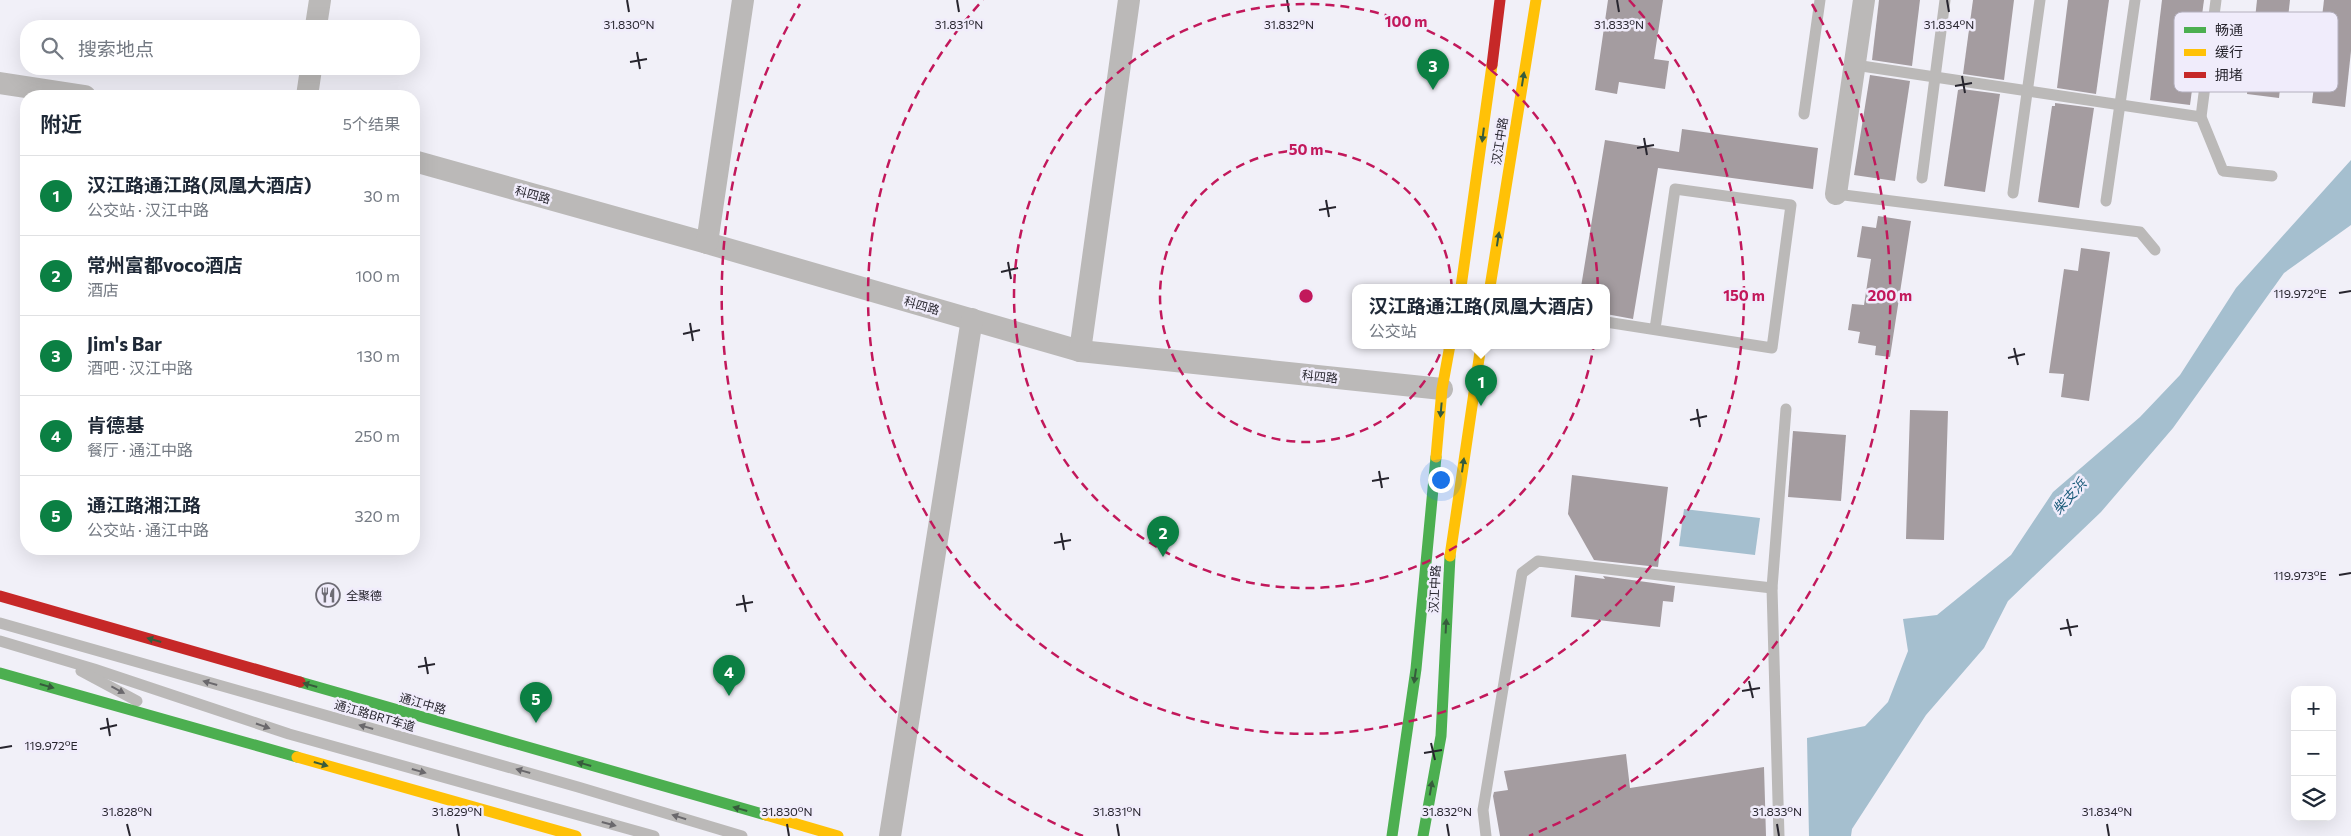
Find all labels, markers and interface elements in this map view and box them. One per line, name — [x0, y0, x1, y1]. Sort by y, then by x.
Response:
text: 100 m — [1385, 12, 1427, 30]
legend — [2174, 12, 2338, 92]
text: 31.830°N — [603, 17, 655, 31]
text: 31.831°N — [935, 17, 983, 31]
text: 31.832°N — [1264, 17, 1314, 31]
text: 31.833°N — [1594, 17, 1644, 31]
text: 31.834°N — [1924, 17, 1974, 31]
search box — [20, 20, 420, 75]
text: 畅通 — [2215, 21, 2243, 38]
icon: search — [38, 34, 66, 62]
text: 搜索地点 — [78, 37, 154, 60]
text: 缓行 — [2215, 43, 2243, 60]
pin: 3 — [1417, 49, 1449, 90]
text: 拥堵 — [2215, 66, 2243, 83]
one-way arrow — [1520, 70, 1528, 86]
text: 附近 — [40, 111, 82, 136]
text: 5个结果 — [343, 114, 400, 133]
street label: 汉江中路 — [1488, 116, 1510, 166]
one-way arrow — [1479, 127, 1487, 143]
text: 50 m — [1289, 140, 1323, 158]
text: 汉江路通江路(凤凰大酒店) — [87, 173, 312, 196]
street label: 科四路 — [514, 183, 552, 205]
text: 1 — [52, 186, 60, 205]
text: 30 m — [363, 186, 400, 205]
text: 公交站 · 汉江中路 — [87, 200, 209, 219]
one-way arrow — [1494, 231, 1502, 247]
text: 常州富都voco酒店 — [87, 253, 243, 276]
text: 2 — [51, 266, 61, 285]
text: 100 m — [355, 266, 400, 285]
text: 酒店 — [87, 280, 119, 299]
popup — [1352, 284, 1610, 349]
text: 150 m — [1723, 286, 1765, 304]
text: 200 m — [1868, 286, 1912, 304]
text: 119.972°E — [2273, 286, 2327, 300]
centre of rings — [1297, 287, 1315, 305]
street label: 科四路 — [903, 293, 941, 317]
text: 汉江路通江路(凤凰大酒店) — [1369, 294, 1593, 317]
text: 公交站 — [1369, 321, 1417, 340]
text: Jim's Bar — [87, 332, 162, 355]
text: 3 — [51, 346, 61, 365]
text: 130 m — [357, 346, 400, 365]
text: 酒吧 · 汉江中路 — [87, 358, 193, 377]
pin: 1 — [1465, 365, 1497, 406]
street label: 科四路 — [1301, 367, 1339, 385]
one-way arrow — [1436, 402, 1444, 418]
text: 肯德基 — [87, 413, 144, 436]
text: 4 — [51, 426, 61, 445]
text: 250 m — [354, 426, 400, 445]
text: 餐厅 · 通江中路 — [87, 440, 193, 459]
one-way arrow — [1459, 457, 1467, 473]
your location — [1428, 467, 1454, 493]
water label: 柴支浜 — [2049, 474, 2090, 517]
text: 通江路湘江路 — [87, 493, 201, 516]
text: 5 — [51, 506, 61, 525]
text: 320 m — [355, 506, 400, 525]
pin: 2 — [1147, 516, 1179, 557]
text: 公交站 · 通江中路 — [87, 520, 209, 539]
street label: 汉江中路 — [1426, 565, 1442, 613]
text: 119.973°E — [2273, 568, 2327, 582]
restaurant icon: 全聚德 — [315, 582, 341, 608]
place label: 全聚德 — [346, 588, 382, 602]
one-way arrow — [1443, 618, 1451, 634]
one-way arrow — [146, 636, 162, 644]
pin: 4 — [713, 655, 745, 696]
one-way arrow — [1411, 669, 1419, 685]
one-way arrow — [202, 678, 217, 686]
one-way arrow — [303, 680, 318, 688]
pin: 5 — [520, 682, 552, 723]
one-way arrow — [39, 683, 54, 691]
one-way arrow — [111, 686, 125, 695]
map controls — [2291, 686, 2336, 821]
button: + — [2291, 686, 2336, 731]
street label: 通江中路 — [398, 690, 448, 716]
street label: 通江路BRT车道 — [333, 697, 417, 733]
one-way arrow — [256, 722, 271, 730]
one-way arrow — [359, 723, 374, 731]
button: − — [2291, 731, 2336, 776]
text: 119.972°E — [24, 738, 78, 752]
one-way arrow — [576, 759, 591, 767]
one-way arrow — [314, 760, 329, 768]
one-way arrow — [412, 767, 427, 775]
one-way arrow — [515, 767, 530, 775]
button: layers — [2291, 776, 2336, 821]
one-way arrow — [1428, 780, 1436, 796]
text: 31.828°N — [102, 804, 152, 818]
text: 31.829°N — [432, 804, 482, 818]
one-way arrow — [733, 804, 748, 812]
text: 31.830°N — [761, 804, 813, 818]
text: 31.831°N — [1093, 804, 1141, 818]
text: 31.832°N — [1422, 804, 1472, 818]
text: 31.833°N — [1752, 804, 1802, 818]
text: 31.834°N — [2082, 804, 2132, 818]
one-way arrow — [671, 813, 686, 820]
one-way arrow — [602, 820, 617, 828]

